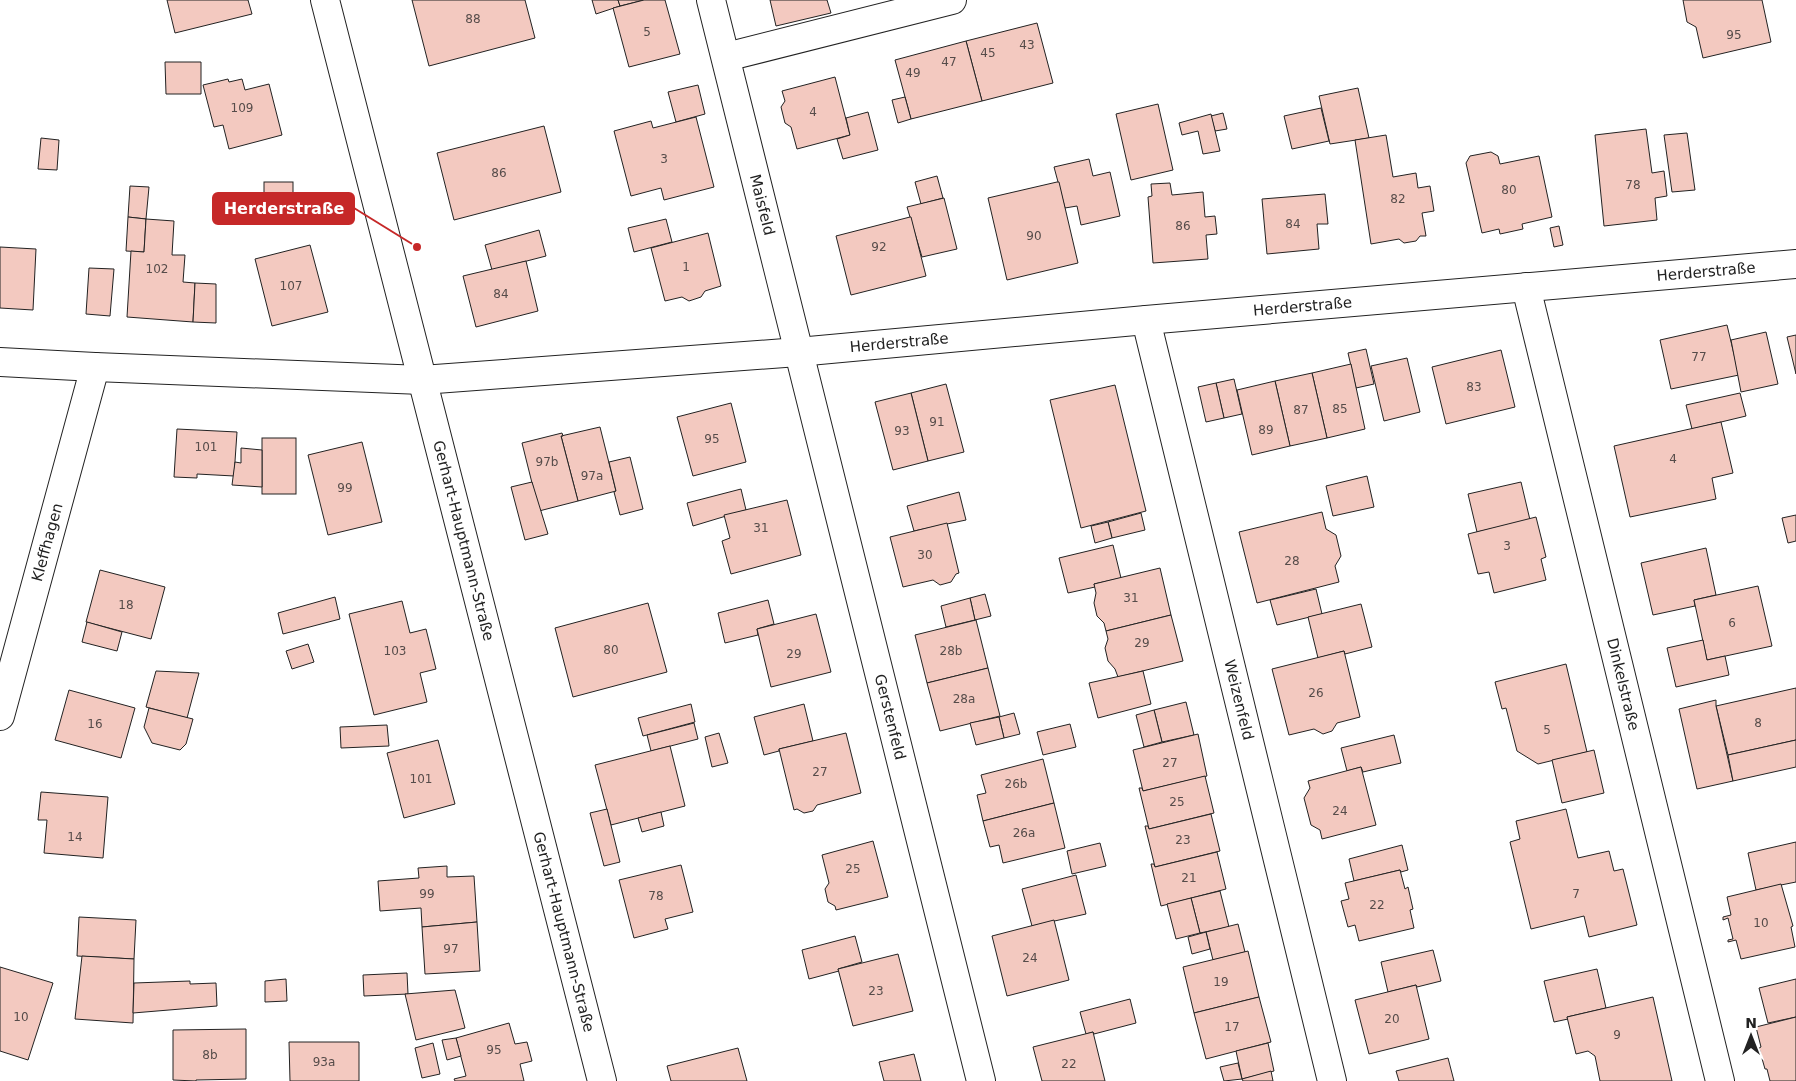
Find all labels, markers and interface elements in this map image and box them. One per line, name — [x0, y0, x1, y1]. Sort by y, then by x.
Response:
house number: 88 — [465, 12, 481, 26]
house number: 5 — [643, 25, 651, 39]
house number: 95 — [1726, 28, 1742, 42]
house number: 43 — [1019, 38, 1035, 52]
house number: 45 — [980, 46, 996, 60]
house number: 47 — [941, 55, 957, 69]
house number: 49 — [905, 66, 921, 80]
house number: 109 — [231, 101, 253, 115]
house number: 4 — [809, 105, 817, 119]
house number: 3 — [660, 152, 668, 166]
house number: 86 — [491, 166, 507, 180]
street label: Maisfeld — [746, 172, 778, 237]
house number: 78 — [1625, 178, 1641, 192]
house number: 80 — [1501, 183, 1517, 197]
house number: 82 — [1390, 192, 1406, 206]
callout: Herderstraße — [213, 193, 354, 224]
text: Herderstraße — [224, 199, 344, 218]
house number: 84 — [1285, 217, 1301, 231]
house number: 86 — [1175, 219, 1191, 233]
house number: 90 — [1026, 229, 1042, 243]
house number: 92 — [871, 240, 887, 254]
street label: Herderstraße — [1656, 259, 1756, 285]
house number: 1 — [682, 260, 690, 274]
house number: 102 — [146, 262, 168, 276]
house number: 107 — [280, 279, 302, 293]
house number: 84 — [493, 287, 509, 301]
street label: Herderstraße — [1252, 293, 1353, 320]
street label: Herderstraße — [849, 329, 949, 356]
house number: 77 — [1691, 350, 1707, 364]
house number: 83 — [1466, 380, 1482, 394]
house number: 85 — [1332, 402, 1348, 416]
house number: 87 — [1293, 403, 1309, 417]
house number: 91 — [929, 415, 945, 429]
house number: 89 — [1258, 423, 1274, 437]
house number: 93 — [894, 424, 910, 438]
house number: 95 — [704, 432, 720, 446]
street label: Gerhart-Hauptmann-Straße — [429, 438, 498, 643]
house number: 101 — [195, 440, 217, 454]
house number: 4 — [1669, 452, 1677, 466]
house number: 97b — [536, 455, 558, 469]
house number: 97a — [581, 469, 603, 483]
house number: 99 — [337, 481, 353, 495]
street label: Kleffhagen — [28, 501, 67, 584]
house number: 31 — [753, 521, 769, 535]
house number: 3 — [1503, 539, 1511, 553]
house number: 30 — [917, 548, 933, 562]
house number: 28 — [1284, 554, 1300, 568]
house number: 31 — [1123, 591, 1139, 605]
house number: 18 — [118, 598, 134, 612]
house number: 6 — [1728, 616, 1736, 630]
house number: 29 — [1134, 636, 1150, 650]
street label: Dinkelstraße — [1603, 636, 1643, 732]
house number: 80 — [603, 643, 619, 657]
house number: 103 — [384, 644, 406, 658]
house number: 28b — [940, 644, 962, 658]
house number: 29 — [786, 647, 802, 661]
street label: Weizenfeld — [1220, 658, 1257, 742]
street label: Gerstenfeld — [871, 672, 909, 762]
house number: 26 — [1308, 686, 1324, 700]
house number: 28a — [953, 692, 975, 706]
house number: 8 — [1754, 716, 1762, 730]
house number: 16 — [87, 717, 103, 731]
house number: 5 — [1543, 723, 1551, 737]
house number: 27 — [1162, 756, 1178, 770]
house number: 27 — [812, 765, 828, 779]
house number: 101 — [410, 772, 432, 786]
house number: 26b — [1005, 777, 1027, 791]
house number: 25 — [1169, 795, 1185, 809]
house number: 24 — [1332, 804, 1348, 818]
house number: 26a — [1013, 826, 1035, 840]
house number: 14 — [67, 830, 83, 844]
street label: Gerhart-Hauptmann-Straße — [529, 830, 598, 1034]
house number: 23 — [1175, 833, 1191, 847]
house number: 25 — [845, 862, 861, 876]
house number: 21 — [1181, 871, 1197, 885]
house number: 99 — [419, 887, 435, 901]
house number: 7 — [1572, 887, 1580, 901]
house number: 78 — [648, 889, 664, 903]
house number: 22 — [1369, 898, 1385, 912]
house number: 10 — [1753, 916, 1769, 930]
house number: 97 — [443, 942, 459, 956]
house number: 24 — [1022, 951, 1038, 965]
house number: 19 — [1213, 975, 1229, 989]
house number: 23 — [868, 984, 884, 998]
house number: 10 — [13, 1010, 29, 1024]
north arrow — [1726, 1011, 1776, 1061]
house number: 20 — [1384, 1012, 1400, 1026]
text: N — [1745, 1015, 1757, 1031]
house number: 17 — [1224, 1020, 1240, 1034]
house number: 9 — [1613, 1028, 1621, 1042]
house number: 95 — [486, 1043, 502, 1057]
house number: 8b — [202, 1048, 218, 1062]
house number: 93a — [313, 1055, 335, 1069]
house number: 22 — [1061, 1057, 1077, 1071]

